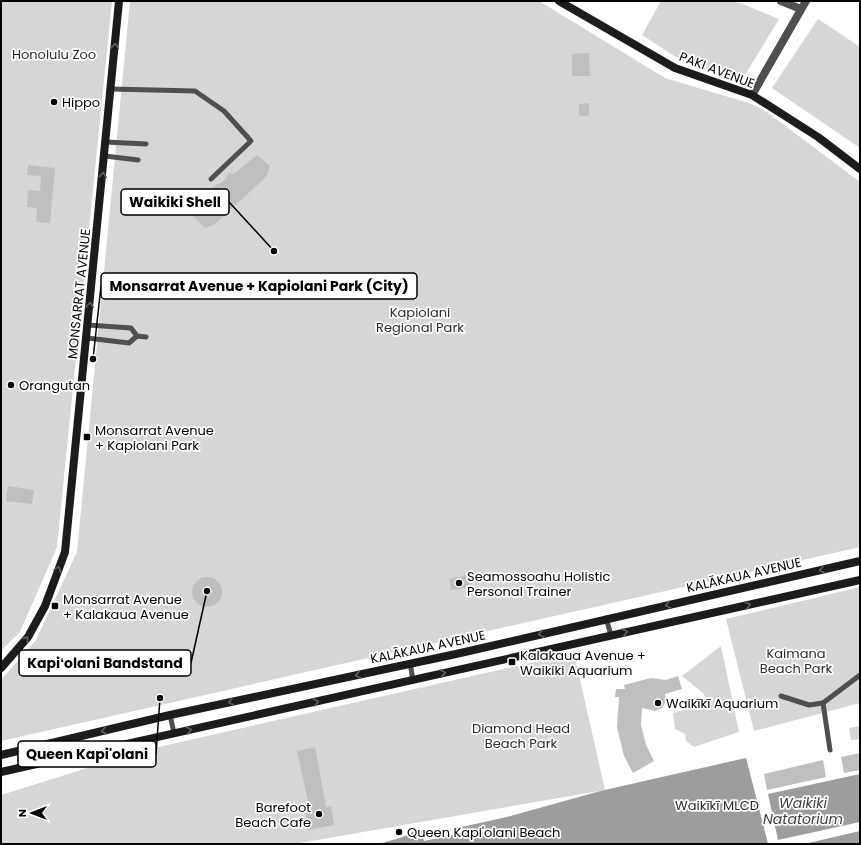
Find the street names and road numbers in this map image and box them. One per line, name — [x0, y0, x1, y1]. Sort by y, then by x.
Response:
street label: PAKI AVENUE — [676, 47, 758, 93]
street label: MONSARRAT AVENUE — [63, 228, 95, 360]
street label: KALĀKAUA AVENUE — [685, 553, 803, 597]
street label: KALĀKAUA AVENUE — [369, 626, 487, 668]

